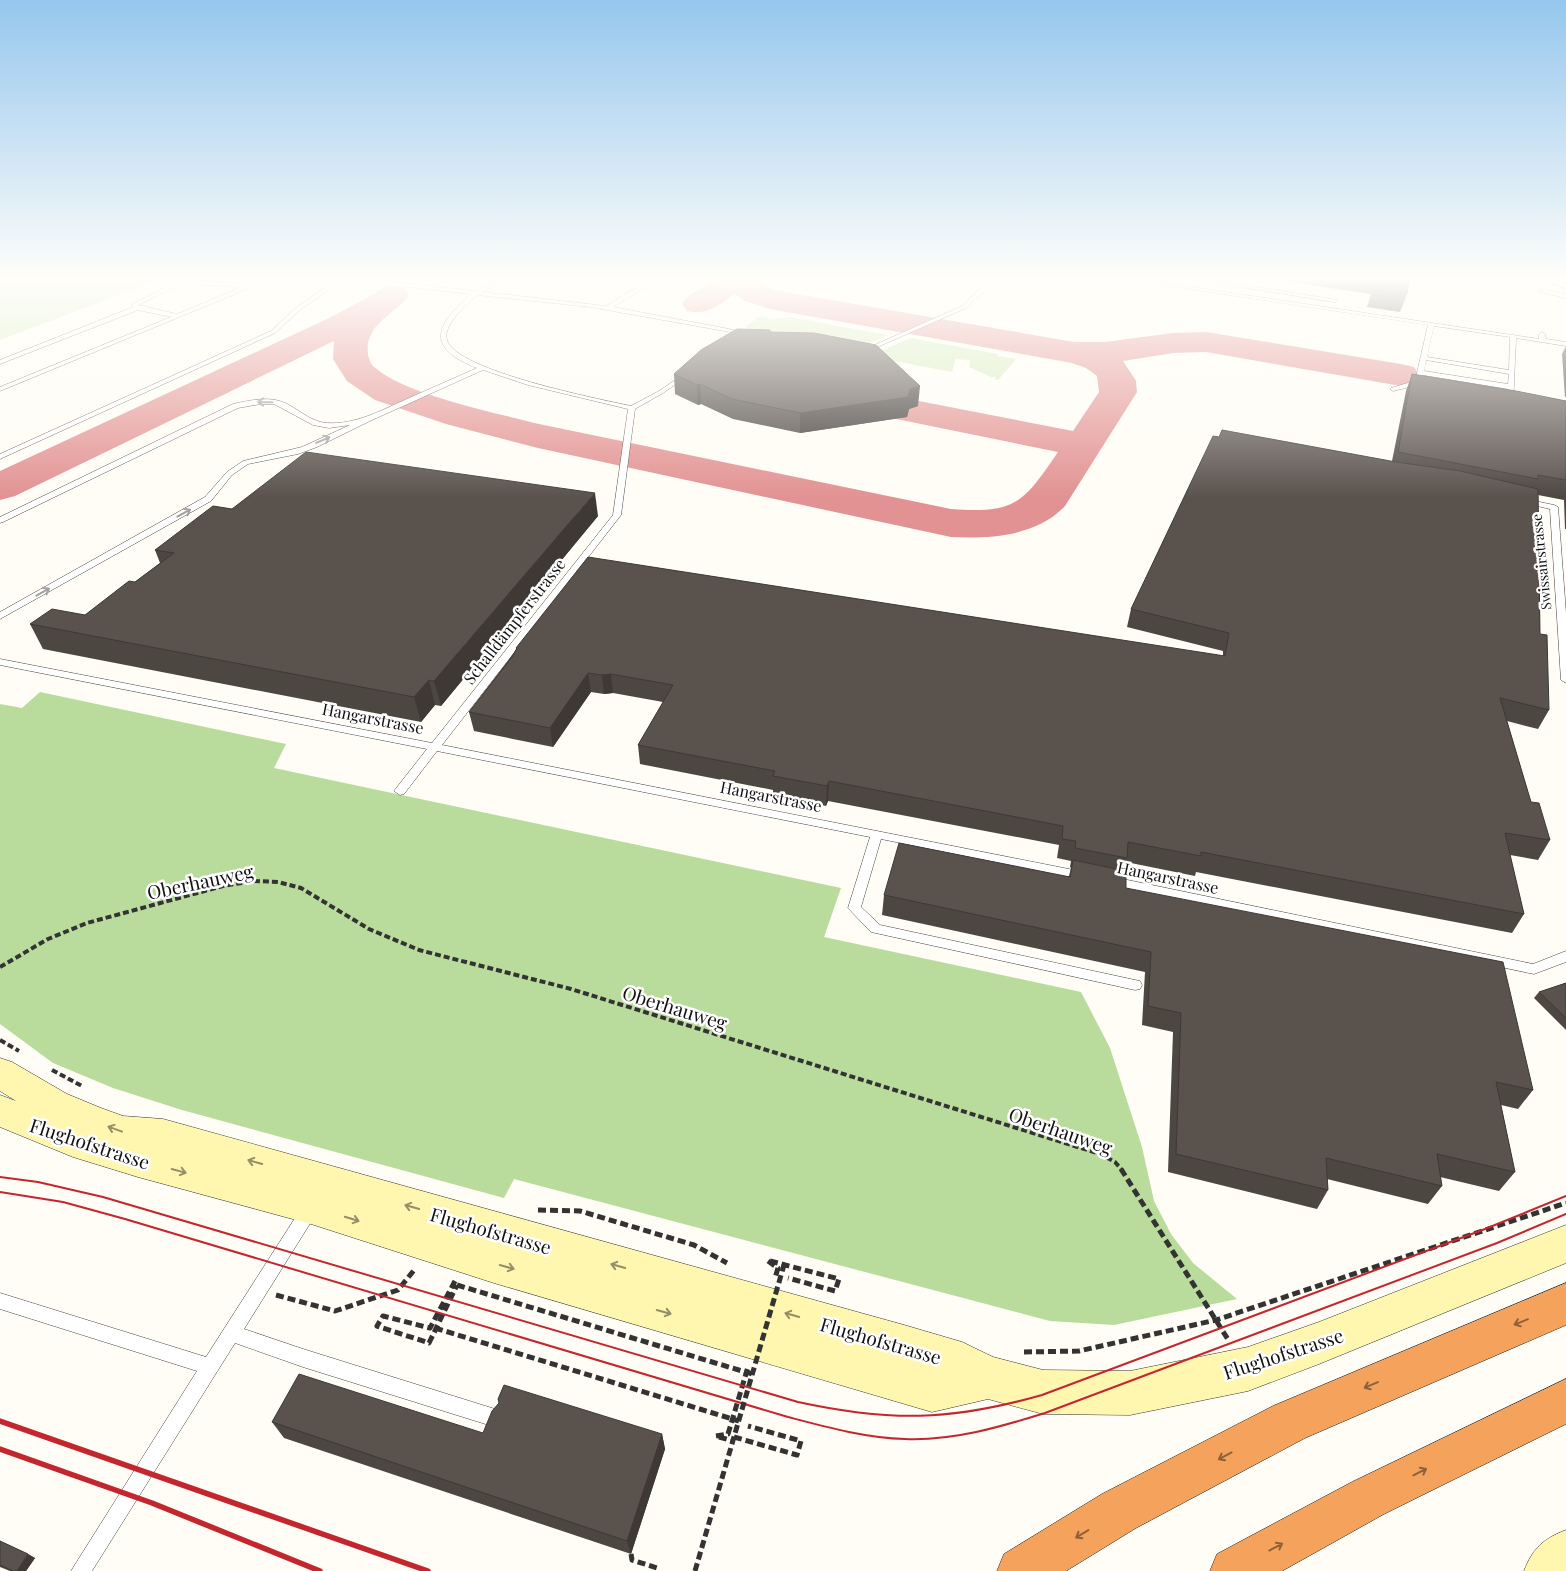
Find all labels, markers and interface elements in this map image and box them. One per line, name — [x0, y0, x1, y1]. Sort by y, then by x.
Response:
one-way arrow — [257, 397, 273, 407]
one-way arrow — [315, 435, 330, 445]
one-way arrow — [177, 508, 192, 518]
street label: Swissairstrasse — [1527, 513, 1555, 611]
street label: Schalldämpferstrasse — [458, 554, 570, 688]
one-way arrow — [35, 587, 50, 597]
street label: Hangarstrasse — [320, 698, 426, 738]
street label: Hangarstrasse — [718, 776, 824, 816]
street label: Hangarstrasse — [1115, 856, 1221, 898]
street label: Oberhauweg — [144, 857, 256, 905]
street label: Oberhauweg — [619, 979, 731, 1035]
street label: Oberhauweg — [1006, 1100, 1116, 1160]
street label: Flughofstrasse — [27, 1111, 153, 1175]
one-way arrow — [108, 1124, 123, 1133]
one-way arrow — [248, 1157, 264, 1167]
one-way arrow — [170, 1166, 186, 1176]
street label: Flughofstrasse — [427, 1200, 555, 1260]
one-way arrow — [404, 1202, 420, 1212]
one-way arrow — [344, 1215, 360, 1225]
one-way arrow — [611, 1261, 627, 1271]
one-way arrow — [499, 1263, 515, 1272]
one-way arrow — [655, 1307, 671, 1317]
one-way arrow — [784, 1309, 800, 1319]
street label: Flughofstrasse — [817, 1310, 945, 1370]
one-way arrow — [1514, 1318, 1529, 1328]
street label: Flughofstrasse — [1220, 1321, 1346, 1385]
one-way arrow — [1364, 1381, 1379, 1391]
one-way arrow — [1218, 1452, 1233, 1461]
one-way arrow — [1412, 1467, 1427, 1476]
one-way arrow — [1076, 1529, 1090, 1539]
one-way arrow — [1268, 1542, 1283, 1551]

